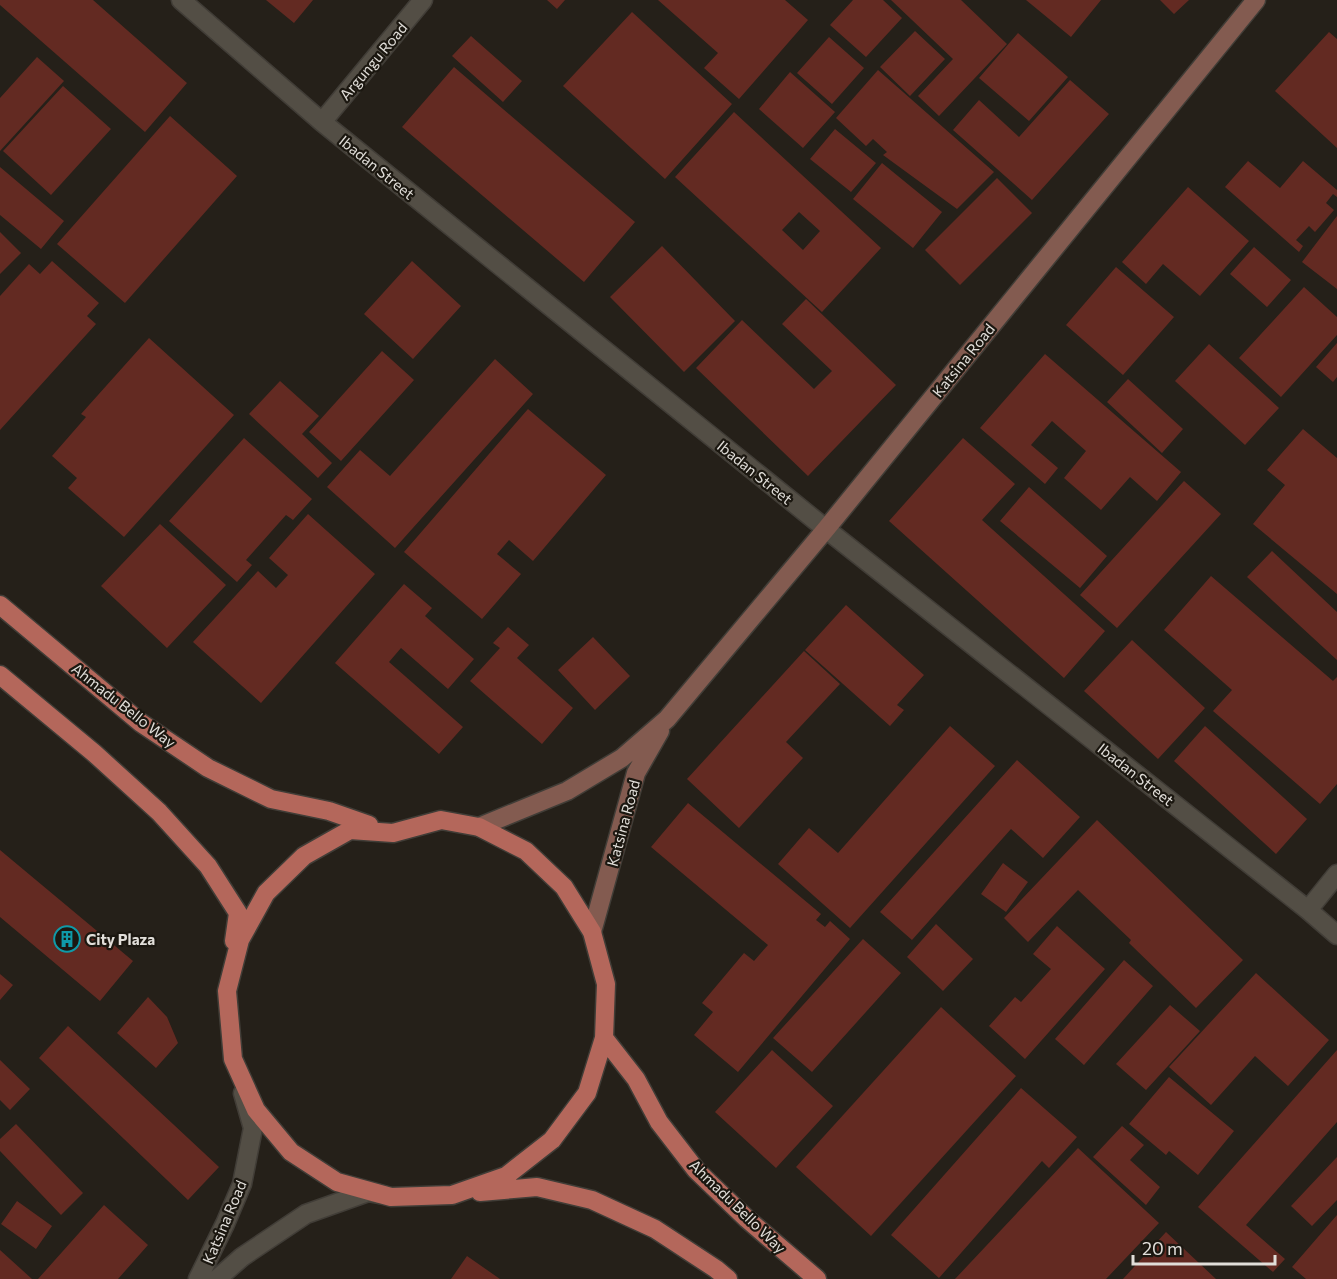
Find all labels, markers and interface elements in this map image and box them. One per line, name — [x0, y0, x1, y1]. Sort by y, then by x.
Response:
street label: Argungu Road — [335, 18, 411, 104]
street label: Ibadan Street — [336, 131, 418, 203]
street label: Katsina Road — [928, 320, 998, 400]
street label: Ibadan Street — [714, 436, 796, 508]
street label: Ahmadu Bello Way — [69, 659, 180, 751]
street label: Ibadan Street — [1094, 739, 1178, 809]
street label: Katsina Road — [603, 778, 643, 868]
building icon: City Plaza — [52, 924, 82, 954]
place label: City Plaza — [86, 930, 155, 948]
street label: Ahmadu Bello Way — [686, 1155, 790, 1257]
street label: Katsina Road — [198, 1177, 250, 1267]
scale bar — [1133, 1228, 1276, 1266]
text: 20 m — [1142, 1237, 1183, 1259]

